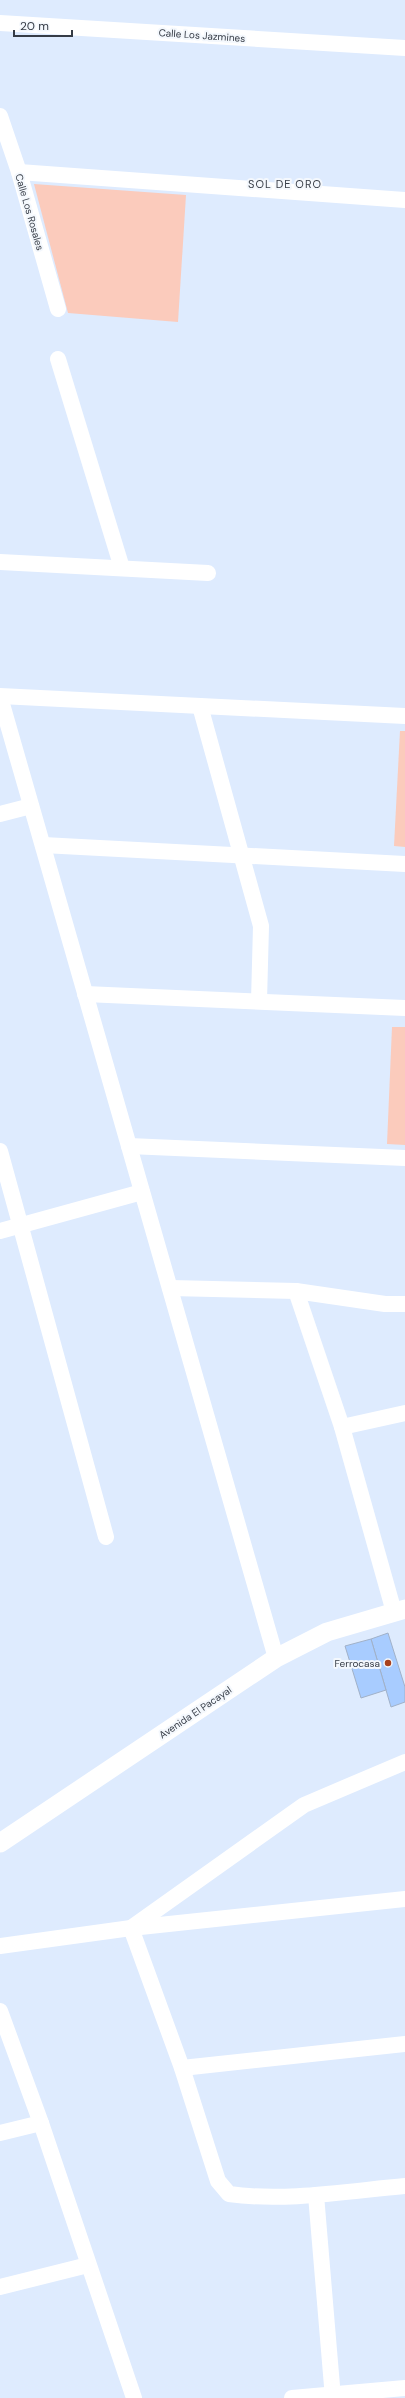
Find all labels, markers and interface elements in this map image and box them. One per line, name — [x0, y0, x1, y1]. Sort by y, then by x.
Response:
scale bar — [14, 12, 72, 38]
text: 20 m — [20, 18, 49, 34]
street label: Calle Los Jazmines — [158, 26, 246, 45]
street label: Calle Los Rosales — [12, 172, 47, 252]
district label: SOL DE ORO — [248, 177, 322, 191]
place label: Ferrocasa — [334, 1657, 380, 1670]
marker: Ferrocasa — [383, 1658, 393, 1668]
street label: Avenida El Pacayal — [156, 1683, 234, 1742]

